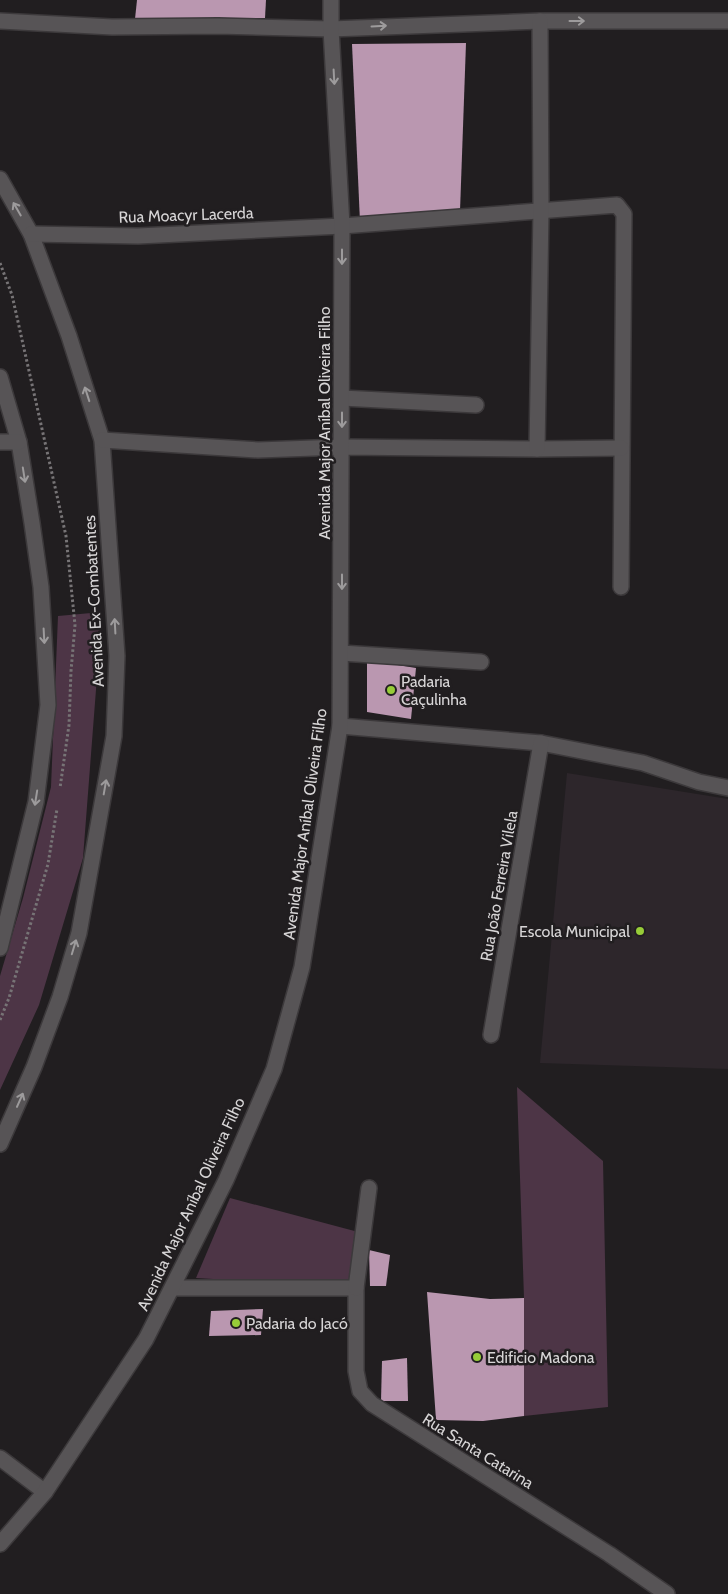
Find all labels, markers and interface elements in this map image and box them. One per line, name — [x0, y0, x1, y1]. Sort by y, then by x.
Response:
one-way arrow — [568, 16, 585, 26]
one-way arrow — [371, 22, 387, 31]
one-way arrow — [329, 69, 338, 85]
one-way arrow — [11, 203, 21, 217]
street label: Rua Moacyr Lacerda — [118, 203, 254, 227]
one-way arrow — [337, 248, 347, 265]
street label: Avenida Major Aníbal Oliveira Filho — [315, 306, 334, 540]
one-way arrow — [82, 386, 92, 402]
one-way arrow — [337, 411, 347, 427]
one-way arrow — [20, 466, 30, 482]
street label: Avenida Ex-Combatentes — [80, 514, 108, 687]
one-way arrow — [337, 574, 347, 590]
one-way arrow — [111, 618, 120, 634]
one-way arrow — [39, 628, 48, 644]
place label: Padaria Caçulinha — [401, 672, 467, 709]
marker: Padaria Caçulinha — [385, 684, 397, 696]
street label: Avenida Major Aníbal Oliveira Filho — [279, 707, 331, 941]
one-way arrow — [100, 780, 110, 796]
one-way arrow — [31, 789, 41, 805]
street label: Rua João Ferreira Vilela — [476, 809, 522, 963]
place label: Escola Municipal — [519, 922, 630, 941]
marker: Escola Municipal — [634, 925, 646, 937]
one-way arrow — [70, 939, 80, 955]
one-way arrow — [15, 1093, 25, 1108]
street label: Avenida Major Aníbal Oliveira Filho — [133, 1094, 249, 1314]
place label: Padaria do Jacó — [246, 1314, 348, 1333]
marker: Padaria do Jacó — [230, 1317, 242, 1329]
place label: Edificio Madona — [487, 1348, 595, 1367]
marker: Edificio Madona — [471, 1351, 483, 1363]
street label: Rua Santa Catarina — [419, 1409, 537, 1493]

